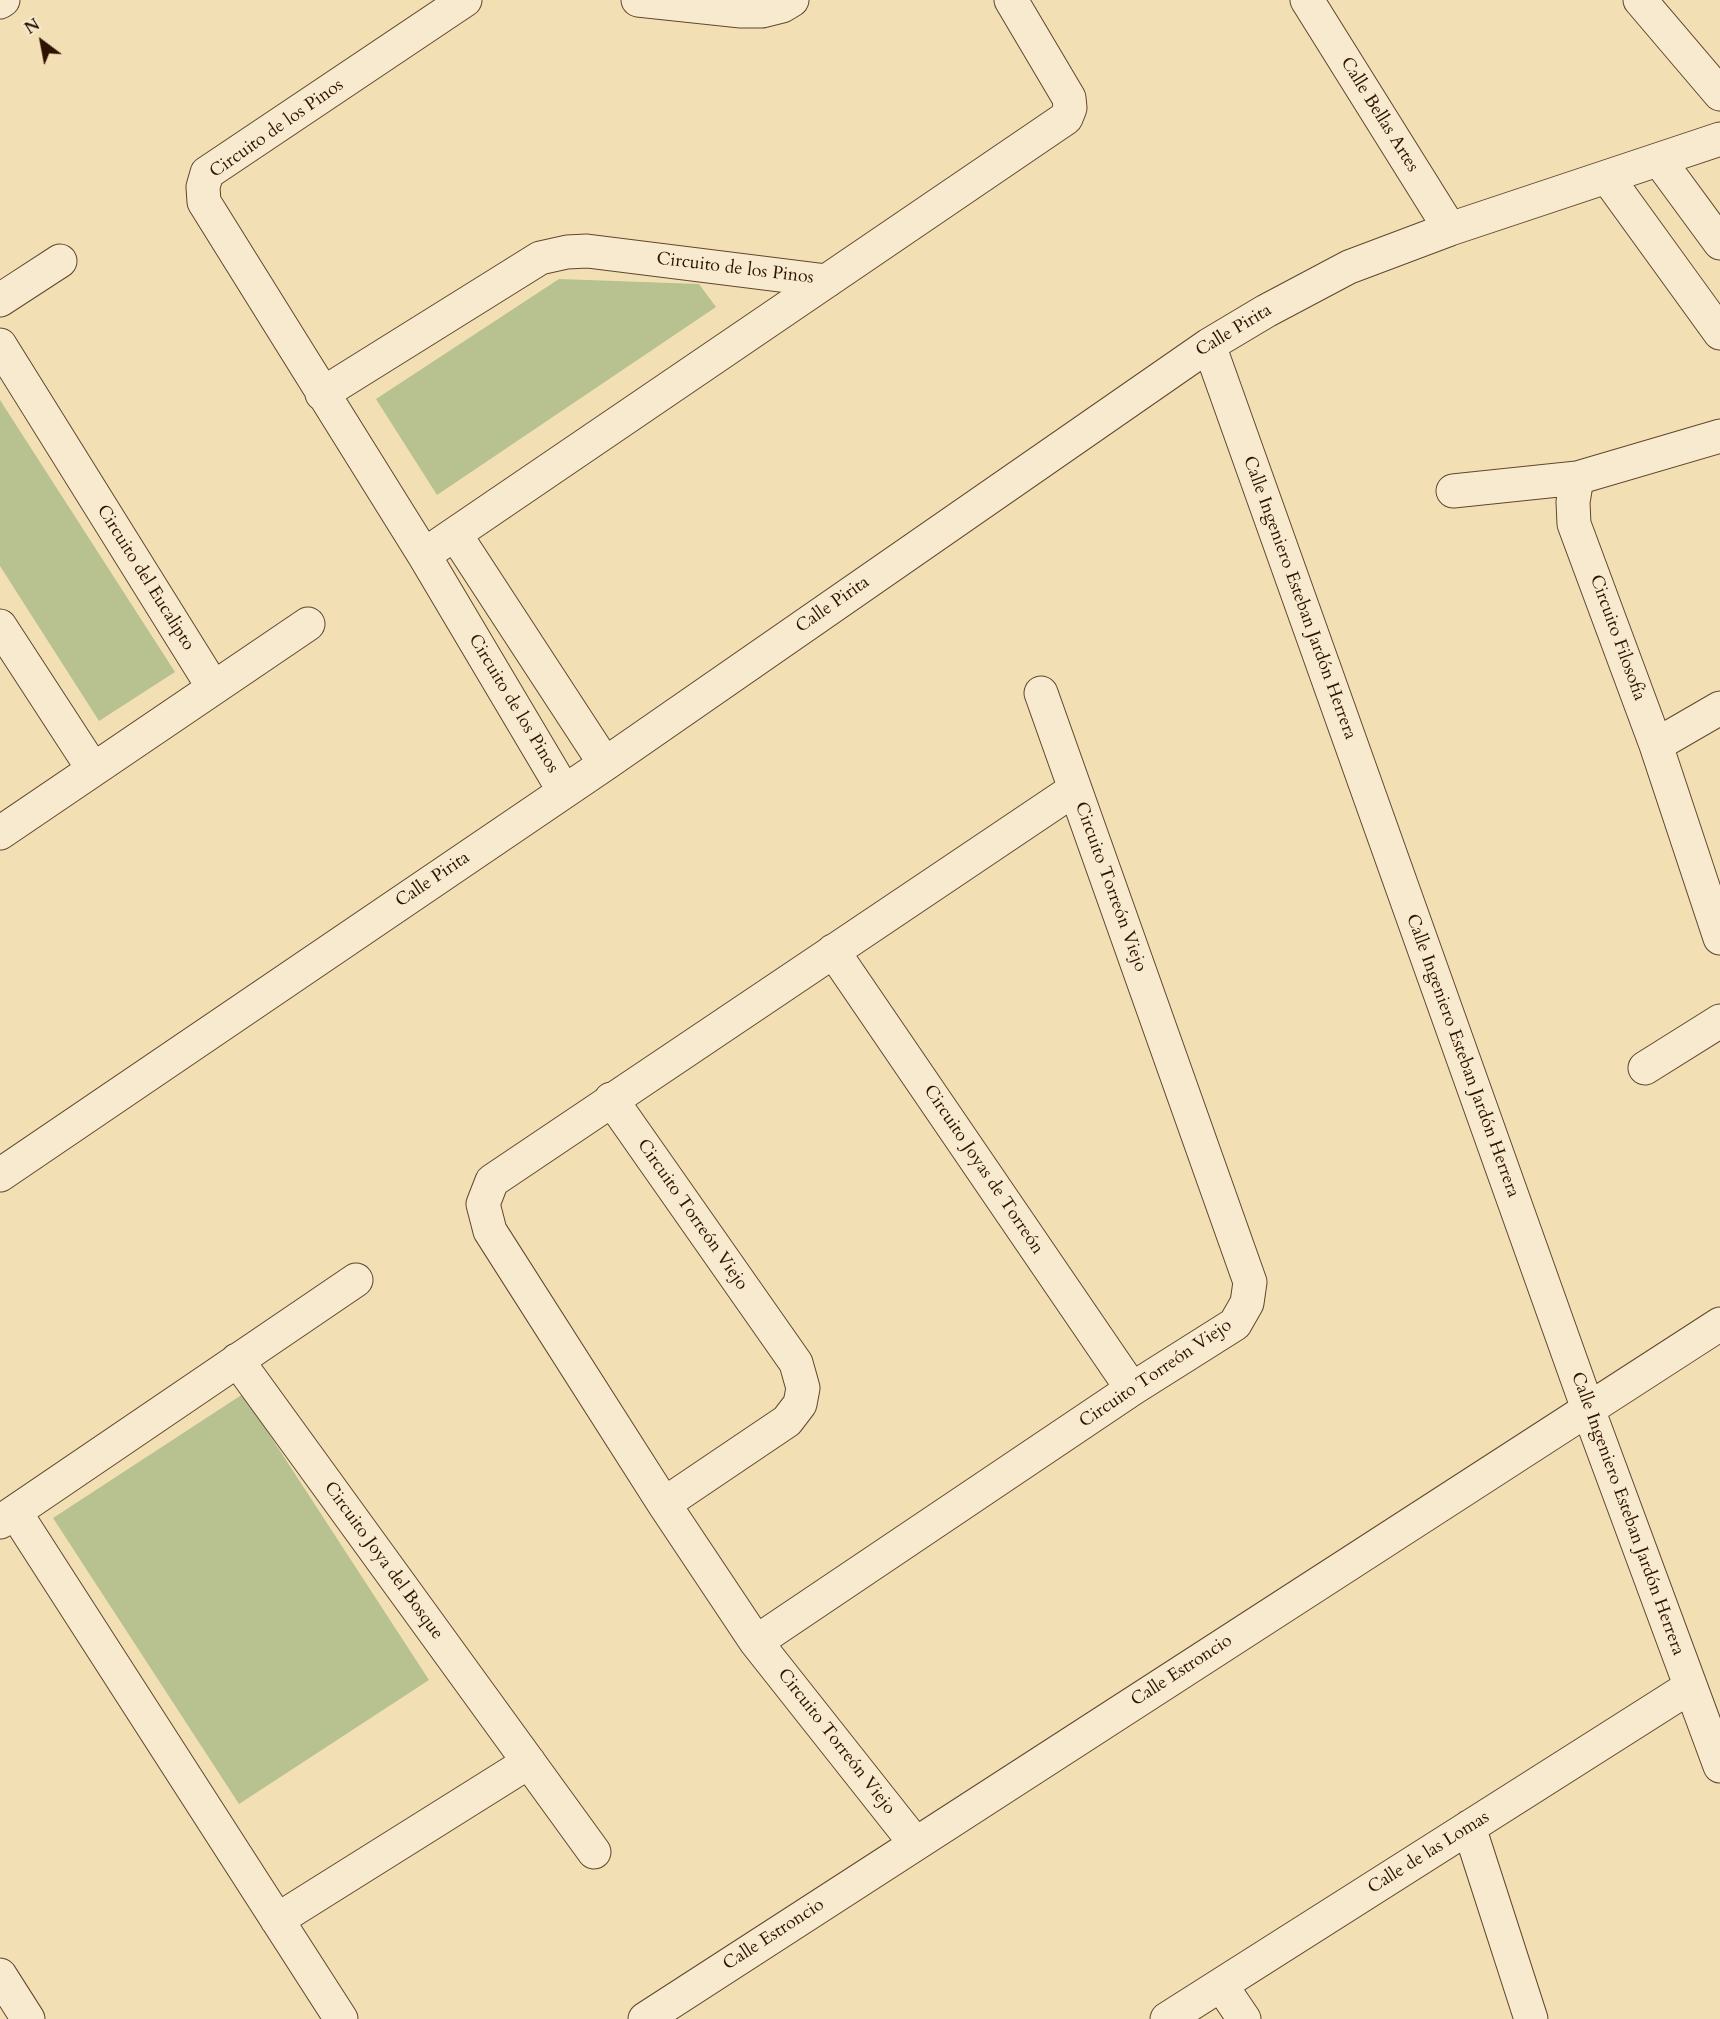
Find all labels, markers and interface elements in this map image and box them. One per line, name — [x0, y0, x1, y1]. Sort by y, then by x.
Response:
north arrow — [12, 12, 72, 72]
text: N — [21, 14, 44, 40]
street label: Calle Bellas Artes — [1335, 54, 1423, 176]
street label: Circuito de los Pinos — [206, 75, 348, 183]
street label: Circuito de los Pinos — [655, 249, 815, 289]
street label: Calle Pirita — [1192, 300, 1276, 362]
street label: Calle Ingeniero Esteban Jardón Herrera — [1238, 453, 1360, 743]
street label: Circuito del Eucalipto — [91, 501, 199, 655]
street label: Calle Pirita — [792, 572, 874, 638]
street label: Circuito Filosofía — [1584, 572, 1650, 704]
street label: Circuito de los Pinos — [463, 631, 563, 777]
street label: Circuito Torreón Viejo — [1069, 799, 1151, 975]
street label: Calle Pirita — [392, 847, 474, 913]
street label: Calle Ingeniero Esteban Jardón Herrera — [1401, 911, 1523, 1201]
street label: Circuito Joyas de Torreón — [918, 1081, 1048, 1259]
street label: Circuito Torreón Viejo — [632, 1135, 752, 1295]
street label: Circuito Torreón Viejo — [1076, 1315, 1236, 1433]
street label: Calle Ingeniero Esteban Jardón Herrera — [1566, 1369, 1688, 1659]
street label: Circuito Joya del Bosque — [319, 1478, 447, 1644]
street label: Calle Estroncio — [1127, 1630, 1237, 1712]
street label: Circuito Torreón Viejo — [772, 1665, 900, 1819]
street label: Calle de las Lomas — [1364, 1807, 1494, 1899]
street label: Calle Estroncio — [719, 1894, 829, 1976]

